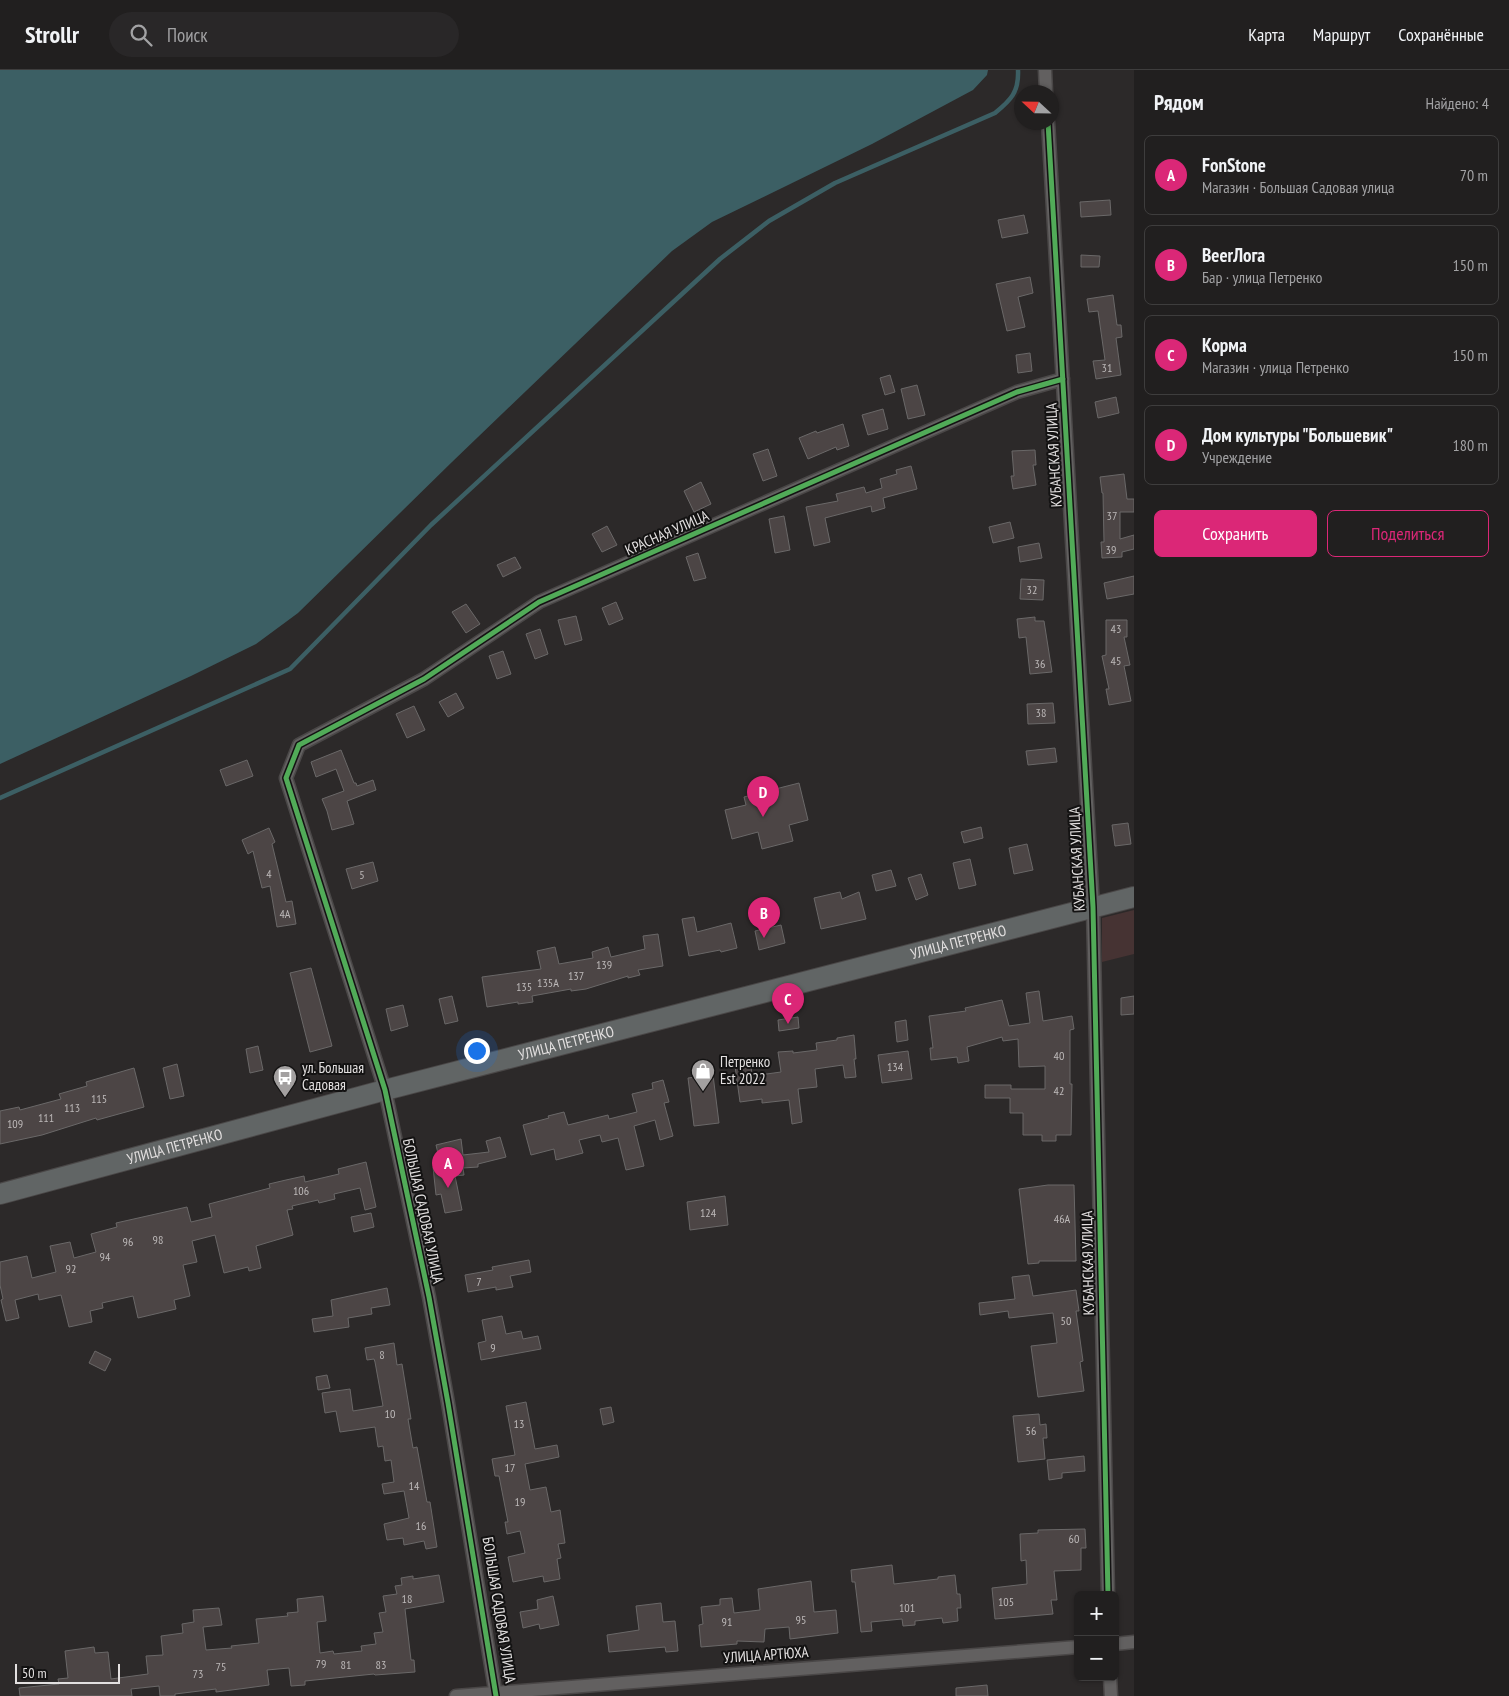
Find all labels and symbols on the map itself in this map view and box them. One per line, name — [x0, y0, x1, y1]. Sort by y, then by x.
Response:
north arrow — [1014, 85, 1059, 130]
house number: 31 — [1102, 360, 1112, 375]
street label: КУБАНСКАЯ УЛИЦА — [1041, 401, 1066, 508]
street label: КРАСНАЯ УЛИЦА — [622, 505, 712, 559]
house number: 37 — [1107, 508, 1117, 523]
house number: 39 — [1106, 542, 1116, 557]
house number: 32 — [1027, 582, 1037, 597]
house number: 43 — [1111, 621, 1121, 636]
house number: 45 — [1111, 653, 1121, 668]
house number: 36 — [1035, 656, 1045, 671]
house number: 38 — [1036, 705, 1046, 720]
pin: D — [747, 776, 779, 817]
street label: КУБАНСКАЯ УЛИЦА — [1064, 805, 1089, 912]
house number: 4 — [266, 866, 272, 881]
house number: 5 — [359, 867, 365, 882]
pin: B — [748, 897, 780, 938]
house number: 4А — [279, 906, 291, 921]
street label: УЛИЦА ПЕТРЕНКО — [908, 920, 1008, 963]
house number: 139 — [596, 957, 612, 972]
house number: 137 — [568, 968, 584, 983]
house number: 135А — [537, 975, 559, 990]
house number: 135 — [516, 979, 532, 994]
pin: C — [772, 983, 804, 1024]
street label: УЛИЦА ПЕТРЕНКО — [516, 1021, 616, 1064]
your location — [464, 1038, 490, 1064]
house number: 40 — [1054, 1048, 1064, 1063]
place label: Петренко Est 2022 — [720, 1052, 770, 1088]
place label: ул. Большая Садовая — [302, 1058, 364, 1094]
shop icon: Петренко Est 2022 — [690, 1058, 716, 1092]
house number: 134 — [887, 1059, 904, 1074]
bus stop icon: ул. Большая Садовая — [272, 1064, 298, 1098]
house number: 42 — [1054, 1083, 1064, 1098]
house number: 115 — [91, 1091, 107, 1106]
house number: 113 — [64, 1100, 80, 1115]
house number: 111 — [38, 1110, 54, 1125]
house number: 109 — [7, 1116, 23, 1131]
street label: УЛИЦА ПЕТРЕНКО — [125, 1124, 224, 1168]
street label: БОЛЬШАЯ САДОВАЯ УЛИЦА — [399, 1137, 448, 1286]
pin: A — [432, 1147, 464, 1188]
house number: 106 — [293, 1183, 309, 1198]
house number: 124 — [700, 1205, 717, 1220]
street label: КУБАНСКАЯ УЛИЦА — [1077, 1210, 1098, 1315]
house number: 46А — [1054, 1211, 1071, 1226]
house number: 98 — [153, 1232, 163, 1247]
house number: 96 — [123, 1234, 133, 1249]
house number: 94 — [100, 1249, 111, 1264]
house number: 92 — [66, 1261, 76, 1276]
house number: 7 — [476, 1274, 482, 1289]
house number: 50 — [1061, 1313, 1071, 1328]
house number: 9 — [490, 1340, 496, 1355]
house number: 8 — [379, 1347, 385, 1362]
house number: 10 — [385, 1406, 395, 1421]
house number: 13 — [514, 1416, 524, 1431]
house number: 56 — [1026, 1423, 1036, 1438]
house number: 17 — [505, 1460, 515, 1475]
house number: 14 — [409, 1478, 420, 1493]
house number: 19 — [515, 1494, 525, 1509]
house number: 16 — [416, 1518, 426, 1533]
house number: 60 — [1069, 1531, 1079, 1546]
street label: БОЛЬШАЯ САДОВАЯ УЛИЦА — [479, 1535, 521, 1685]
house number: 18 — [402, 1591, 412, 1606]
house number: 105 — [998, 1594, 1014, 1609]
house number: 101 — [899, 1600, 915, 1615]
house number: 95 — [796, 1612, 806, 1627]
house number: 91 — [722, 1614, 732, 1629]
street label: УЛИЦА АРТЮХА — [723, 1642, 810, 1667]
house number: 79 — [316, 1656, 326, 1671]
house number: 81 — [341, 1657, 351, 1672]
house number: 83 — [376, 1657, 386, 1672]
house number: 75 — [216, 1659, 226, 1674]
scale bar — [15, 1661, 120, 1684]
house number: 73 — [193, 1666, 203, 1681]

